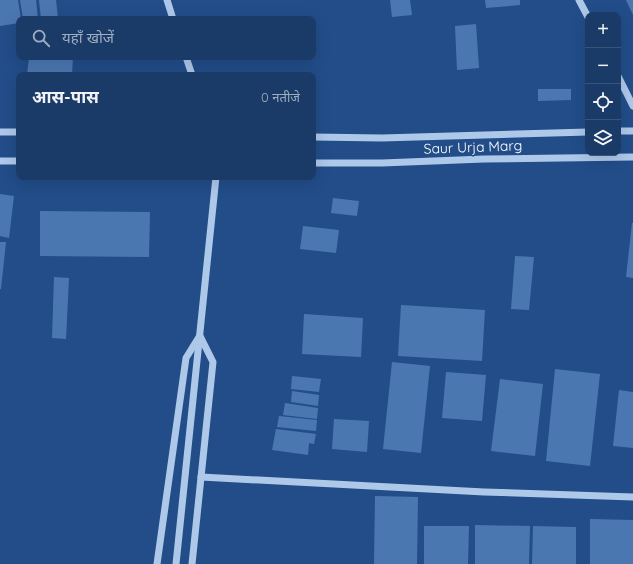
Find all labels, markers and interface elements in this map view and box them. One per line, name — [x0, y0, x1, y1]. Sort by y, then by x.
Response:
map controls — [585, 12, 621, 156]
button: + — [585, 12, 621, 48]
search box — [16, 16, 316, 60]
icon: search — [30, 27, 52, 49]
text: यहाँ खोजें — [62, 28, 114, 47]
button: − — [585, 48, 621, 84]
button: locate — [585, 84, 621, 120]
text: आस-पास — [32, 86, 99, 107]
text: 0 नतीजे — [261, 89, 300, 105]
button: layers — [585, 120, 621, 156]
street label: Saur Urja Marg — [423, 136, 523, 158]

